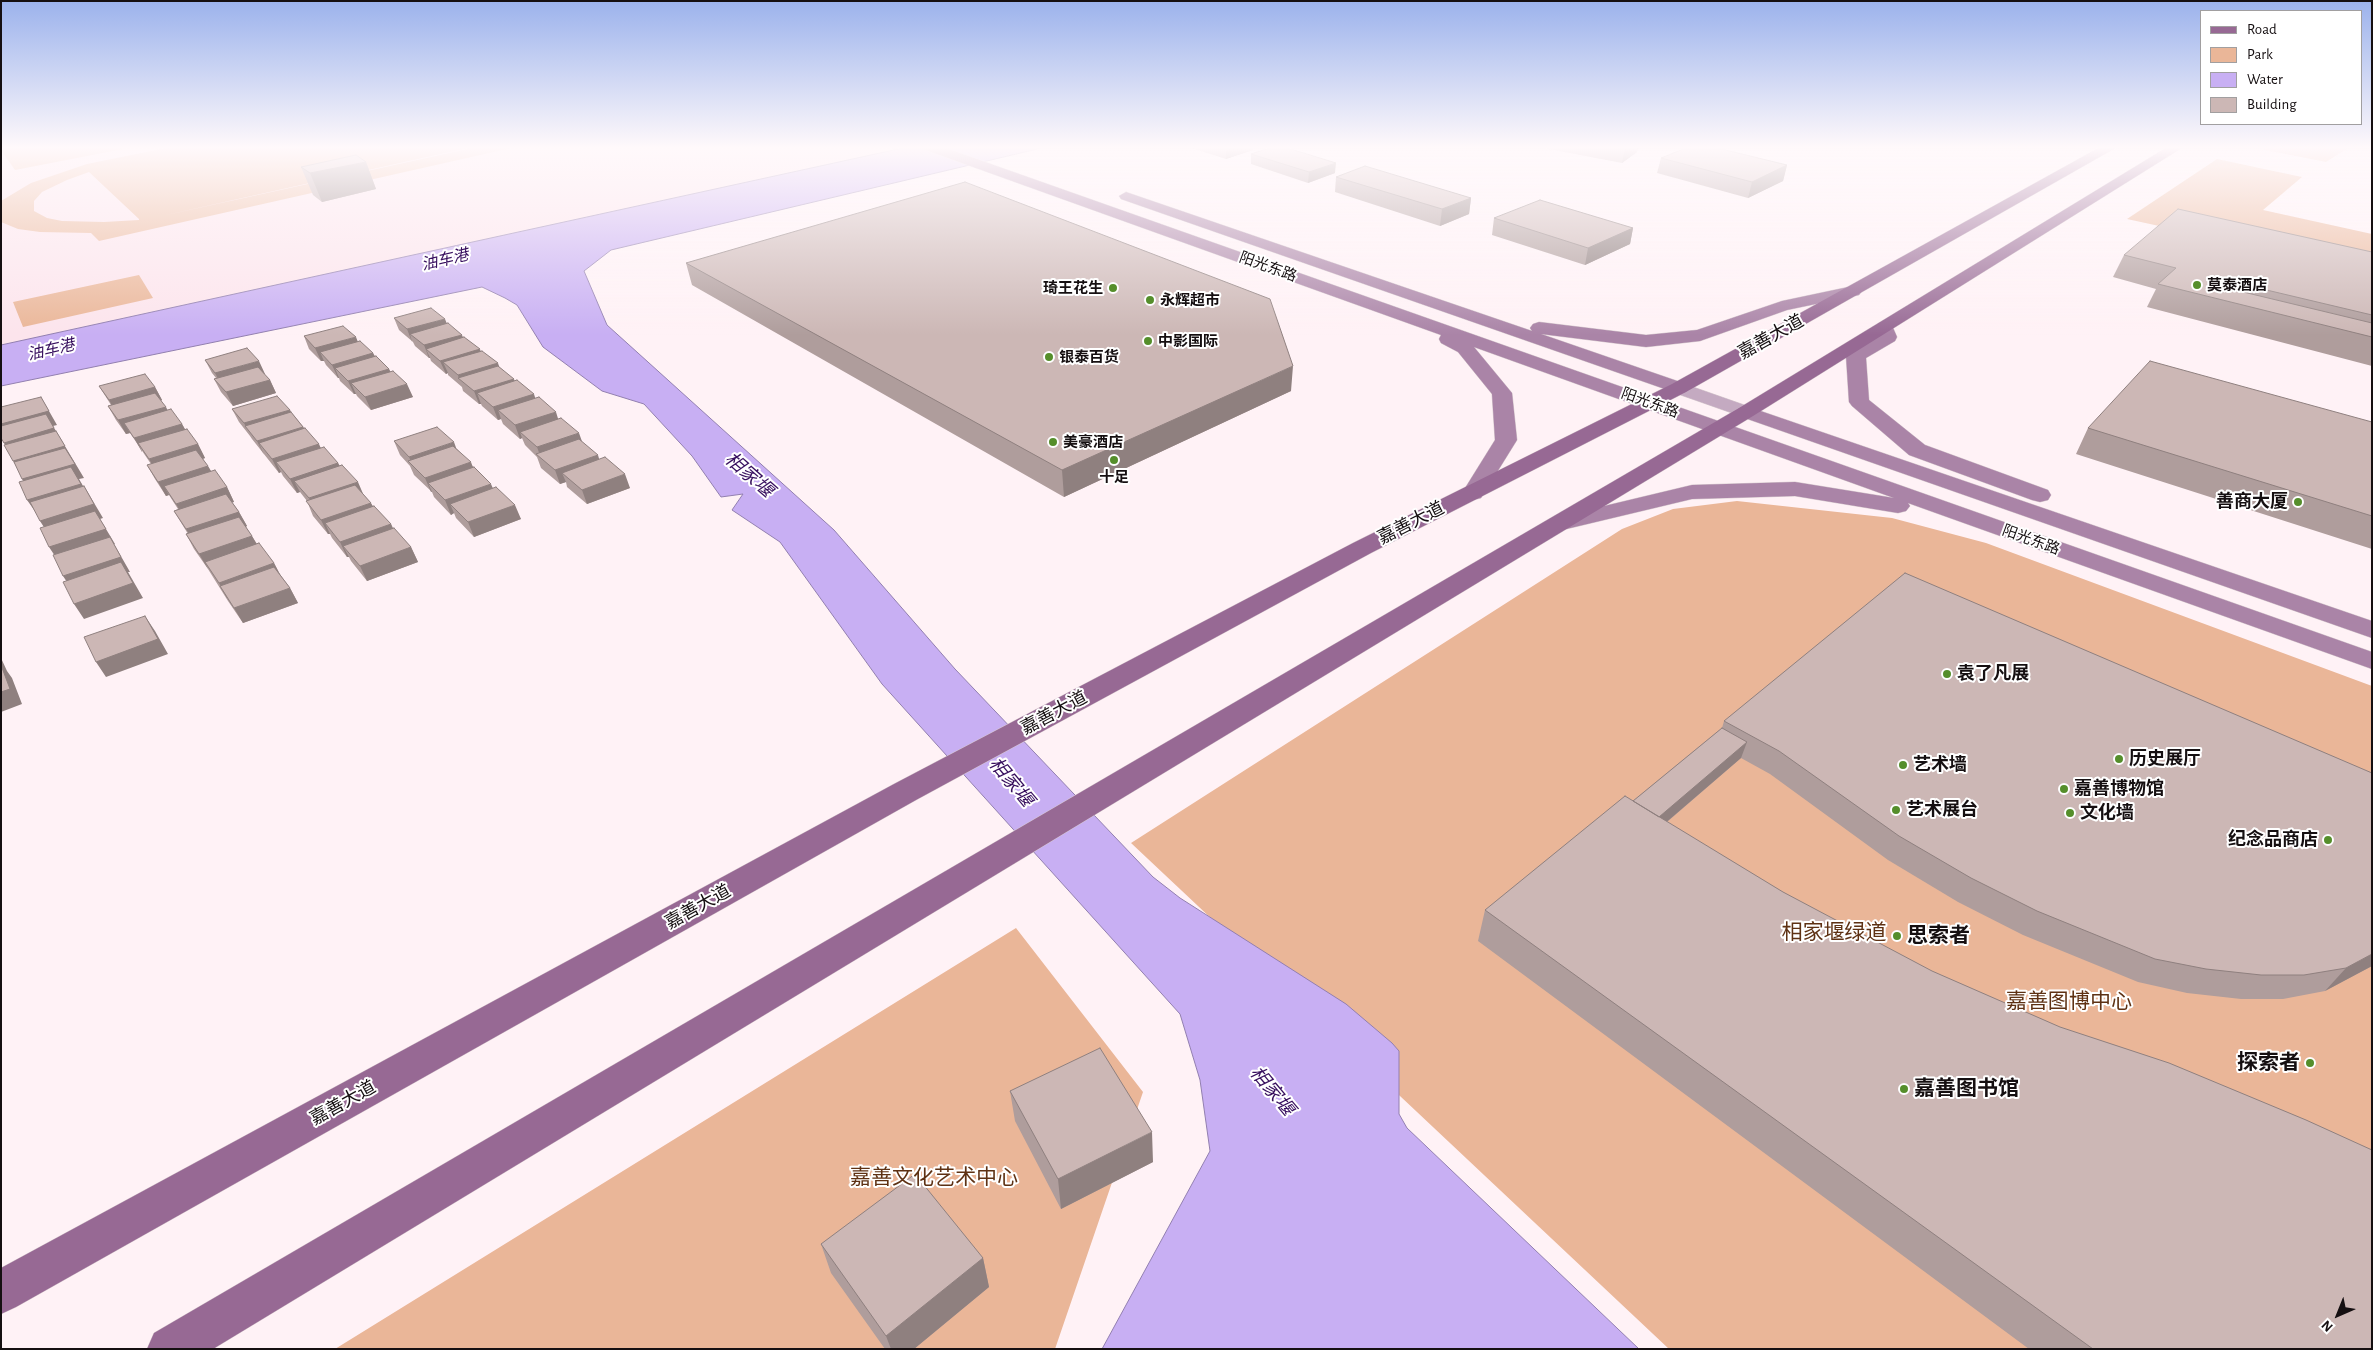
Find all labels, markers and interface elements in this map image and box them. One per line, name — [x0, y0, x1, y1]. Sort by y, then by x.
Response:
legend — [2200, 10, 2363, 125]
text: Road — [2247, 22, 2277, 37]
text: Park — [2247, 47, 2273, 62]
text: Water — [2247, 72, 2283, 87]
text: Building — [2247, 97, 2297, 112]
water label: 油车港 — [419, 245, 471, 275]
street label: 阳光东路 — [1237, 248, 1299, 286]
place label: 莫泰酒店 — [2207, 276, 2267, 294]
place label: 琦王花生 — [1043, 279, 1103, 297]
marker: 莫泰酒店 — [2191, 279, 2203, 291]
marker: 琦王花生 — [1107, 282, 1119, 294]
place label: 永辉超市 — [1160, 291, 1220, 309]
marker: 永辉超市 — [1144, 294, 1156, 306]
street label: 嘉善大道 — [1734, 310, 1808, 364]
place label: 中影国际 — [1158, 332, 1218, 350]
water label: 油车港 — [25, 335, 77, 365]
marker: 中影国际 — [1142, 335, 1154, 347]
place label: 银泰百货 — [1059, 348, 1119, 366]
marker: 银泰百货 — [1043, 351, 1055, 363]
street label: 阳光东路 — [1619, 384, 1681, 422]
place label: 美豪酒店 — [1063, 433, 1123, 451]
marker: 美豪酒店 — [1047, 436, 1059, 448]
water label: 相家堰 — [720, 448, 778, 502]
marker: 十足 — [1108, 454, 1120, 466]
place label: 十足 — [1099, 468, 1129, 486]
place label: 善商大厦 — [2216, 491, 2288, 513]
marker: 善商大厦 — [2292, 496, 2304, 508]
street label: 嘉善大道 — [1374, 497, 1448, 549]
street label: 阳光东路 — [2000, 521, 2062, 559]
place label: 袁了凡展 — [1957, 663, 2029, 685]
marker: 袁了凡展 — [1941, 668, 1953, 680]
street label: 嘉善大道 — [1017, 687, 1091, 739]
place label: 历史展厅 — [2129, 748, 2201, 770]
water label: 相家堰 — [984, 753, 1038, 811]
marker: 历史展厅 — [2113, 753, 2125, 765]
place label: 艺术墙 — [1913, 754, 1967, 776]
marker: 艺术墙 — [1897, 759, 1909, 771]
place label: 嘉善博物馆 — [2074, 778, 2164, 800]
marker: 嘉善博物馆 — [2058, 783, 2070, 795]
place label: 艺术展台 — [1906, 799, 1978, 821]
place label: 文化墙 — [2080, 802, 2134, 824]
marker: 艺术展台 — [1890, 804, 1902, 816]
marker: 文化墙 — [2064, 807, 2076, 819]
place label: 纪念品商店 — [2228, 829, 2318, 851]
marker: 纪念品商店 — [2322, 834, 2334, 846]
street label: 嘉善大道 — [661, 880, 735, 934]
park label: 相家堰绿道 — [1782, 920, 1886, 946]
place label: 思索者 — [1907, 923, 1970, 949]
marker: 思索者 — [1891, 930, 1903, 942]
park label: 嘉善图博中心 — [2006, 989, 2132, 1015]
place label: 探索者 — [2237, 1050, 2300, 1076]
marker: 探索者 — [2304, 1057, 2316, 1069]
water label: 相家堰 — [1245, 1062, 1299, 1120]
street label: 嘉善大道 — [306, 1076, 380, 1130]
place label: 嘉善图书馆 — [1914, 1076, 2019, 1102]
marker: 嘉善图书馆 — [1898, 1083, 1910, 1095]
park label: 嘉善文化艺术中心 — [850, 1165, 1018, 1191]
north arrow — [2313, 1290, 2363, 1340]
text: N — [2319, 1317, 2336, 1334]

